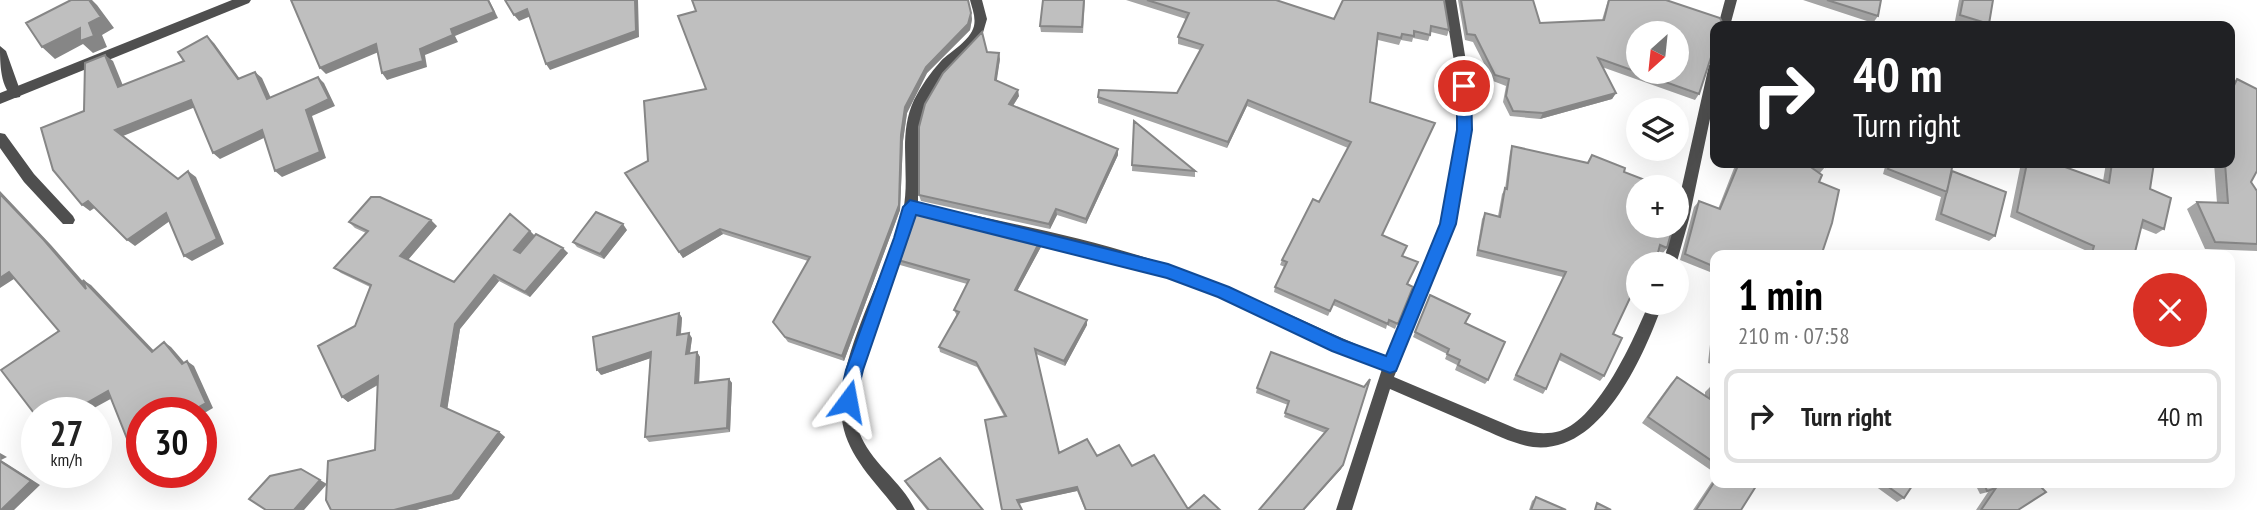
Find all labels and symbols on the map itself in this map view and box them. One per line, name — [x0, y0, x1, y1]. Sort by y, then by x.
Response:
north arrow — [1626, 21, 1689, 84]
pin — [1434, 56, 1494, 116]
position arrow — [811, 364, 885, 438]
speed limit sign: 30 — [126, 397, 217, 488]

